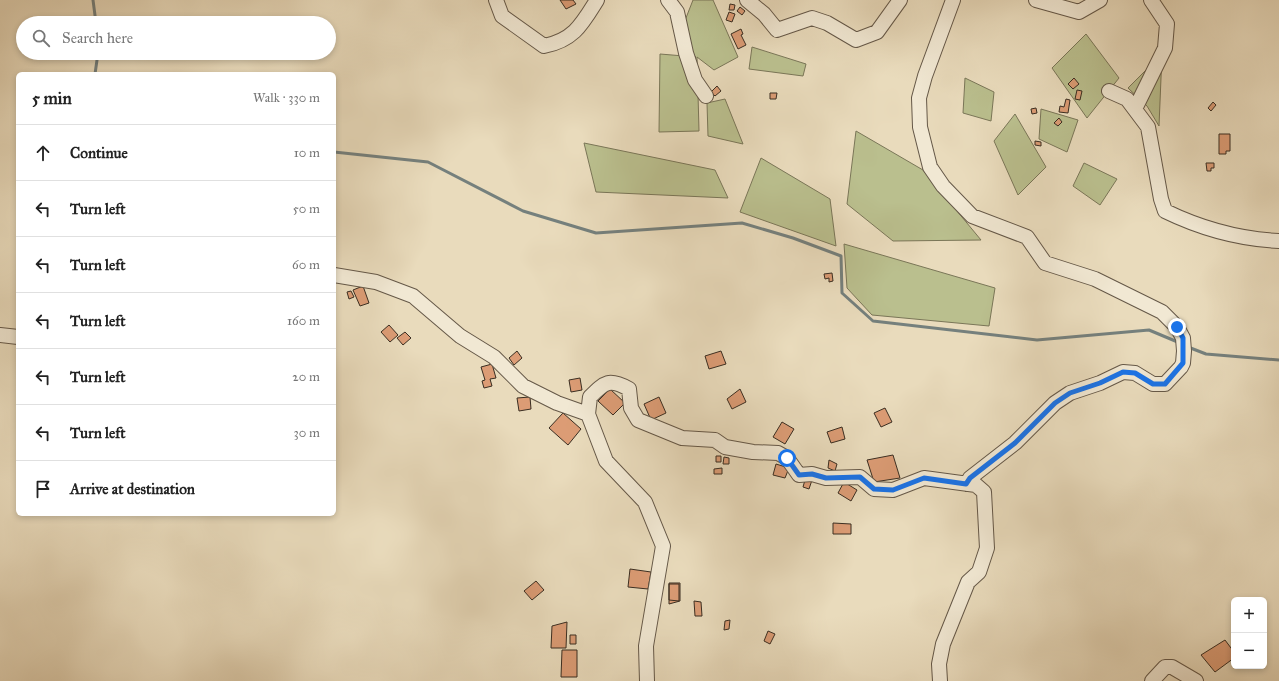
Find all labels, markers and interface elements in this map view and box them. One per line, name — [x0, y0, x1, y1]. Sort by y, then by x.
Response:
search box — [16, 16, 336, 60]
icon: search — [30, 27, 52, 49]
text: Search here — [62, 29, 133, 47]
text: 5 min — [32, 88, 72, 109]
text: Walk · 330 m — [253, 90, 320, 106]
icon: ahead — [32, 142, 54, 164]
text: Continue — [70, 144, 128, 162]
text: 10 m — [294, 145, 320, 161]
icon: left — [32, 198, 54, 220]
text: Turn left — [70, 200, 126, 218]
text: 50 m — [293, 201, 320, 217]
icon: left — [32, 254, 54, 276]
text: Turn left — [70, 256, 126, 274]
text: 60 m — [292, 257, 320, 273]
icon: left — [32, 310, 54, 332]
text: Turn left — [70, 312, 126, 330]
text: 160 m — [287, 313, 320, 329]
route end — [1168, 318, 1186, 336]
icon: left — [32, 366, 54, 388]
text: Turn left — [70, 368, 126, 386]
text: 20 m — [292, 369, 320, 385]
icon: left — [32, 422, 54, 444]
text: Turn left — [70, 424, 126, 442]
text: 30 m — [294, 425, 320, 441]
route start — [778, 449, 796, 467]
icon: arrive — [32, 478, 54, 500]
text: Arrive at destination — [70, 480, 195, 498]
map controls — [1231, 597, 1267, 669]
button: + — [1231, 597, 1267, 633]
button: − — [1231, 633, 1267, 669]

